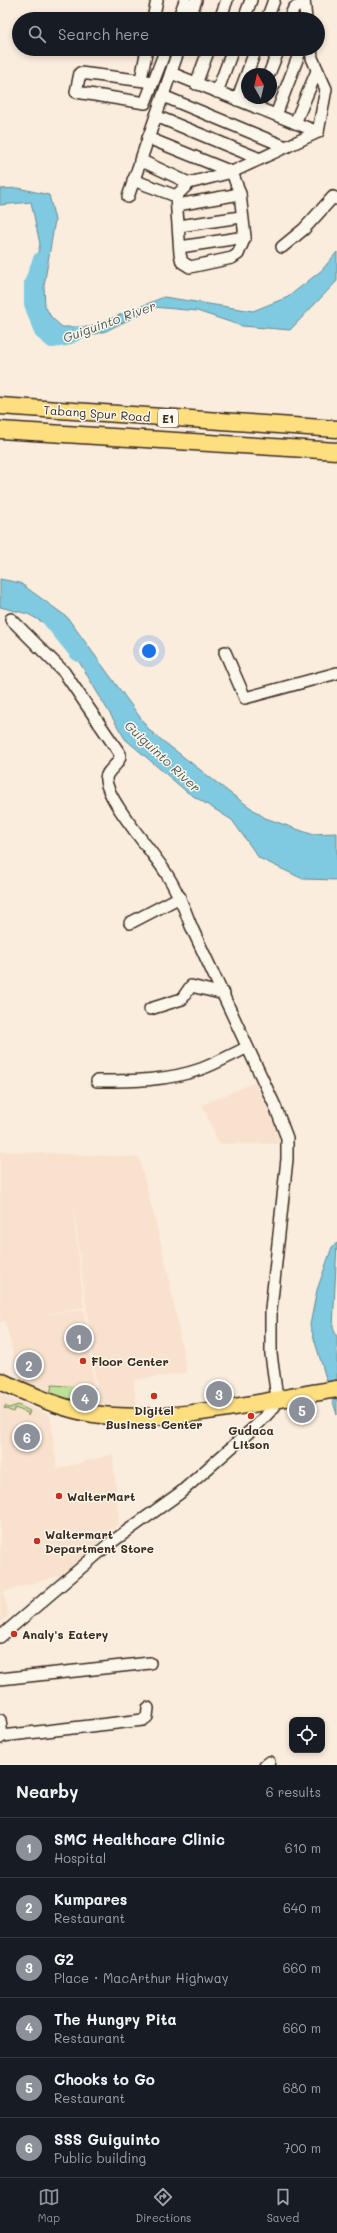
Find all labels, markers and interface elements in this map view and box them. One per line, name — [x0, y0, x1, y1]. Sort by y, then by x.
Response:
search box — [12, 12, 325, 56]
icon: search — [26, 23, 48, 45]
text: Search here — [58, 24, 149, 44]
north arrow — [241, 68, 277, 104]
water label: Guiguinto River — [60, 296, 158, 346]
street label: Tabang Spur Road — [43, 401, 151, 425]
road number: E1 — [158, 409, 178, 427]
your location — [139, 641, 159, 661]
water label: Guiguinto River — [121, 716, 205, 796]
pin: 1 — [66, 1323, 92, 1353]
pin: 2 — [16, 1350, 42, 1380]
place label: Floor Center — [91, 1353, 169, 1369]
marker: Floor Center — [78, 1356, 88, 1366]
pin: 3 — [206, 1379, 232, 1409]
pin: 4 — [72, 1383, 98, 1413]
marker: Digitel Business Center — [149, 1391, 159, 1401]
pin: 5 — [289, 1395, 315, 1425]
place label: Digitel Business Center — [105, 1402, 203, 1432]
marker: Gudaca Litson — [246, 1411, 256, 1421]
pin: 6 — [14, 1422, 40, 1452]
place label: Gudaca Litson — [228, 1422, 274, 1452]
place label: WalterMart — [67, 1488, 135, 1504]
marker: WalterMart — [54, 1491, 64, 1501]
place label: Waltermart Department Store — [45, 1526, 154, 1556]
marker: Waltermart Department Store — [32, 1536, 42, 1546]
place label: Analy's Eatery — [22, 1626, 109, 1642]
marker: Analy's Eatery — [9, 1629, 19, 1639]
map controls — [289, 1717, 325, 1753]
button: locate — [289, 1717, 325, 1753]
text: Nearby — [16, 1780, 78, 1802]
text: 6 results — [266, 1783, 321, 1800]
text: SMC Healthcare Clinic — [54, 1829, 225, 1849]
text: 1 — [26, 1839, 32, 1856]
text: 610 m — [285, 1839, 321, 1856]
text: Hospital — [54, 1849, 106, 1866]
text: Kumpares — [54, 1889, 127, 1909]
text: 2 — [25, 1899, 33, 1916]
text: 640 m — [283, 1899, 321, 1916]
text: Restaurant — [54, 1909, 125, 1926]
text: G2 — [54, 1949, 74, 1969]
text: 3 — [25, 1959, 33, 1976]
text: 660 m — [283, 1959, 321, 1976]
text: Place · MacArthur Highway — [54, 1969, 229, 1986]
text: The Hungry Pita — [54, 2009, 177, 2029]
text: 4 — [25, 2019, 33, 2036]
text: 660 m — [283, 2019, 321, 2036]
text: Restaurant — [54, 2029, 125, 2046]
text: Chooks to Go — [54, 2069, 155, 2089]
text: 5 — [25, 2079, 33, 2096]
text: 680 m — [283, 2079, 321, 2096]
text: Restaurant — [54, 2089, 125, 2106]
text: SSS Guiguinto — [54, 2129, 160, 2149]
text: 6 — [25, 2139, 33, 2156]
text: 700 m — [283, 2139, 321, 2156]
text: Public building — [54, 2149, 146, 2166]
tab: Map — [38, 2186, 60, 2225]
tab: Directions — [135, 2186, 191, 2225]
tab: Saved — [267, 2186, 299, 2225]

